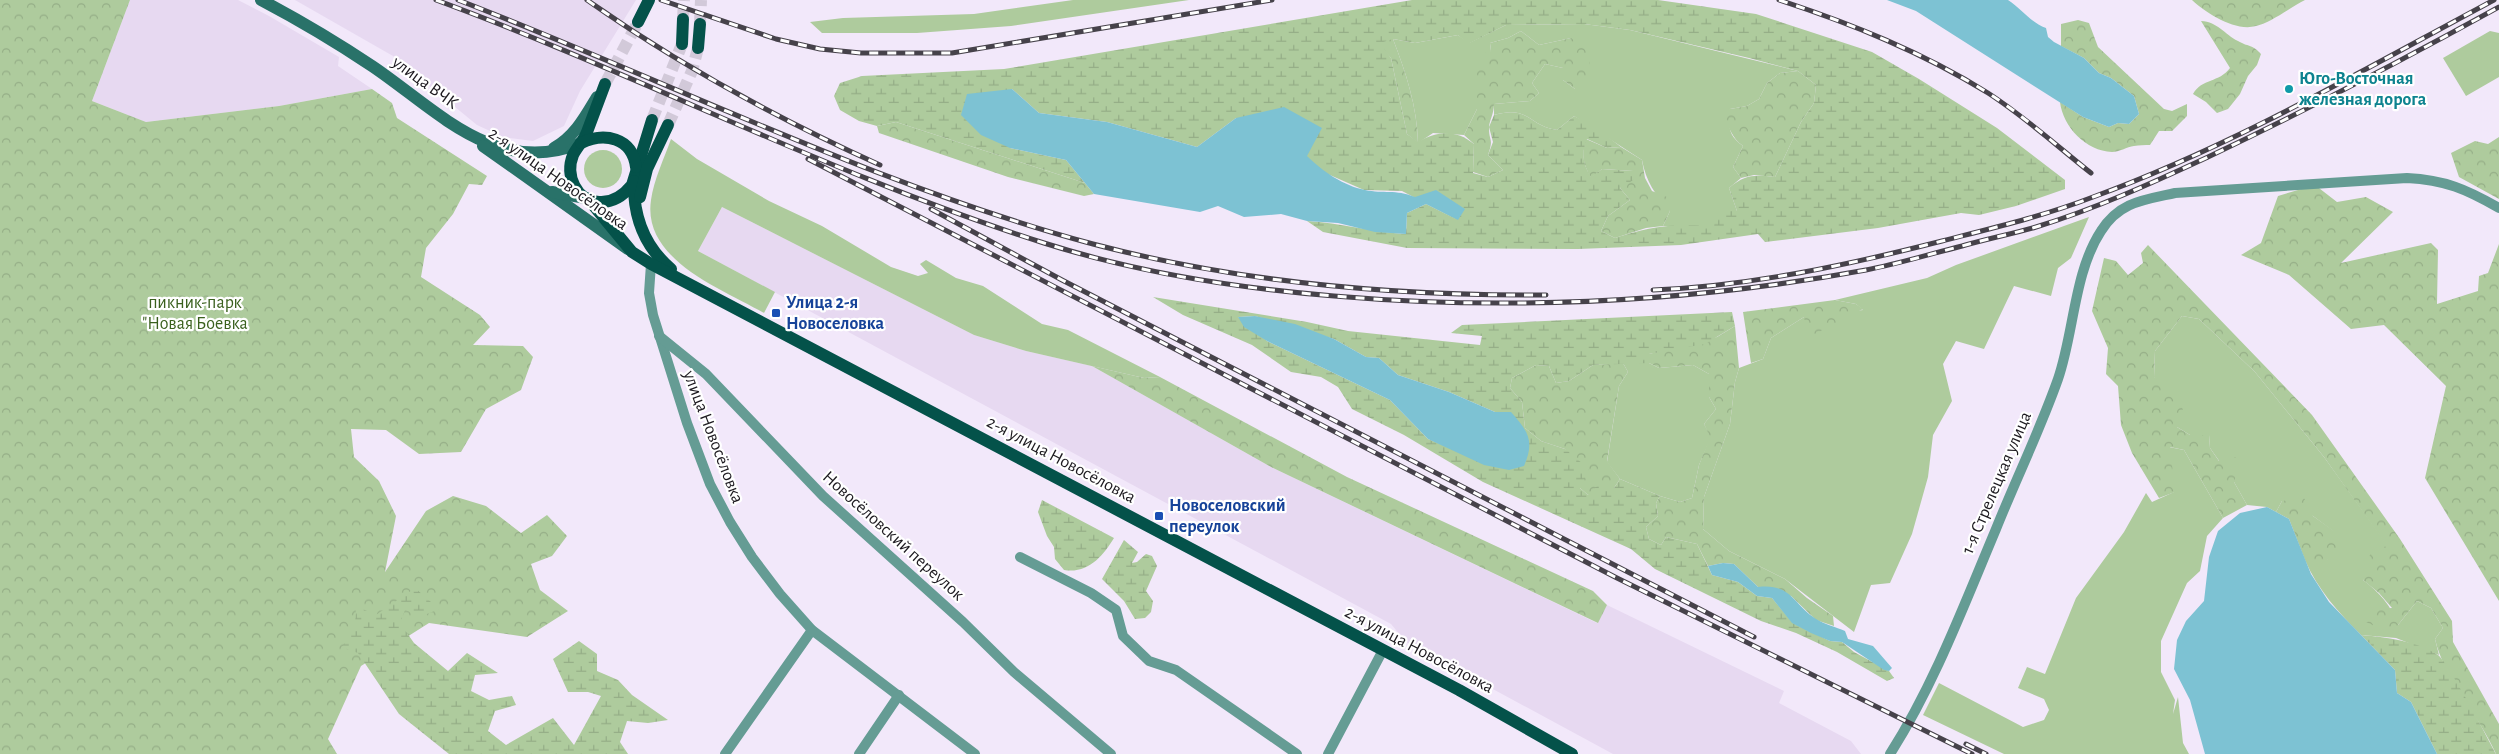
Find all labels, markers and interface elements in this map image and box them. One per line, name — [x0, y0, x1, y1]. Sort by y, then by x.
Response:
street label: улица ВЧК — [388, 52, 462, 113]
place label: Юго-Восточная железная дорога — [2299, 70, 2427, 109]
marker: Юго-Восточная железная дорога — [2283, 83, 2295, 95]
street label: 2-я улица Новосёловка — [485, 124, 631, 234]
park label: пикник-парк "Новая Боевка — [142, 294, 248, 333]
place label: Улица 2-я Новоселовка — [786, 294, 884, 333]
marker: Улица 2-я Новоселовка — [770, 307, 782, 319]
street label: улица Новосёловка — [679, 367, 747, 506]
street label: 1-я Стрелецкая улица — [1959, 409, 2035, 557]
street label: 2-я улица Новосёловка — [984, 413, 1138, 507]
street label: Новосёловский переулок — [819, 468, 968, 605]
place label: Новоселовский переулок — [1169, 497, 1286, 536]
marker: Новоселовский переулок — [1153, 510, 1165, 522]
street label: 2-я улица Новосёловка — [1342, 603, 1496, 697]

